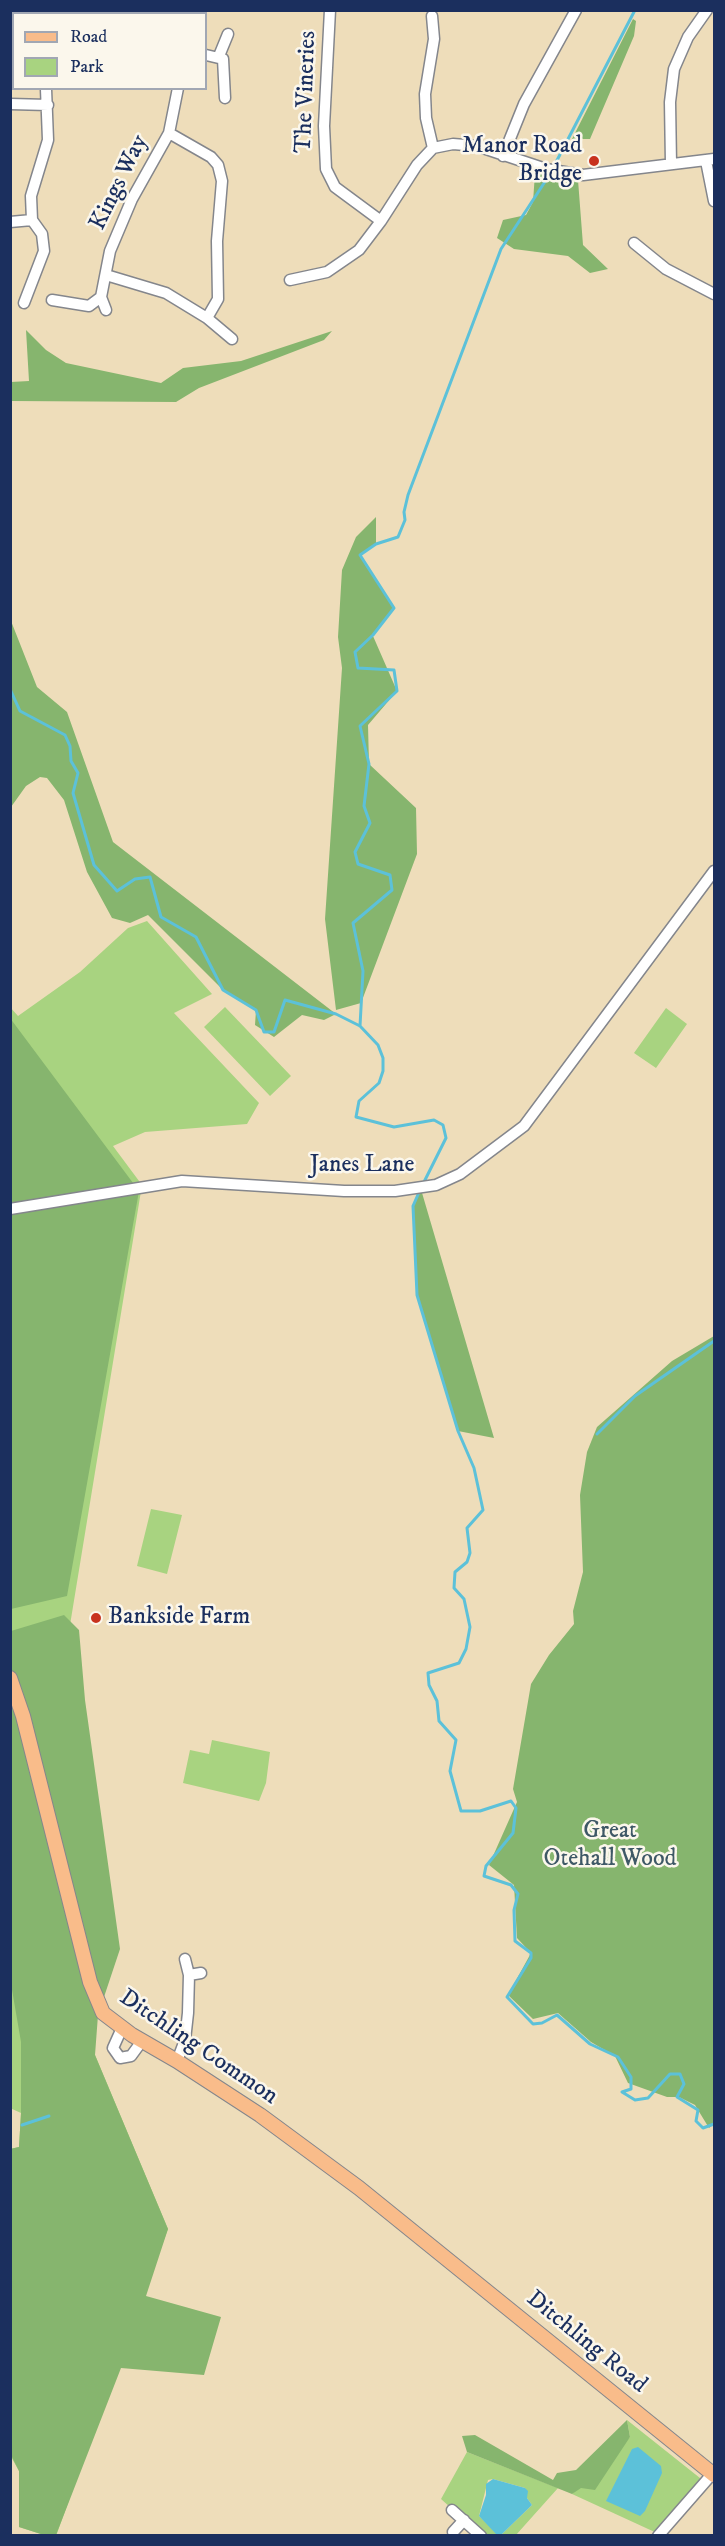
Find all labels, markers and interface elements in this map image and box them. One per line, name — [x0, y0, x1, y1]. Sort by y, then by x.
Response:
legend — [12, 12, 207, 90]
text: Road — [70, 26, 107, 48]
street label: The Vineries — [290, 30, 324, 154]
text: Park — [70, 56, 104, 78]
street label: Kings Way — [85, 131, 155, 235]
place label: Manor Road Bridge — [462, 133, 582, 189]
marker: Manor Road Bridge — [587, 154, 601, 168]
street label: Janes Lane — [310, 1152, 414, 1180]
place label: Bankside Farm — [108, 1604, 250, 1632]
marker: Bankside Farm — [89, 1611, 103, 1625]
park label: Great Otehall Wood — [543, 1818, 677, 1874]
street label: Ditchling Common — [113, 1984, 283, 2112]
street label: Ditchling Road — [520, 2286, 652, 2400]

